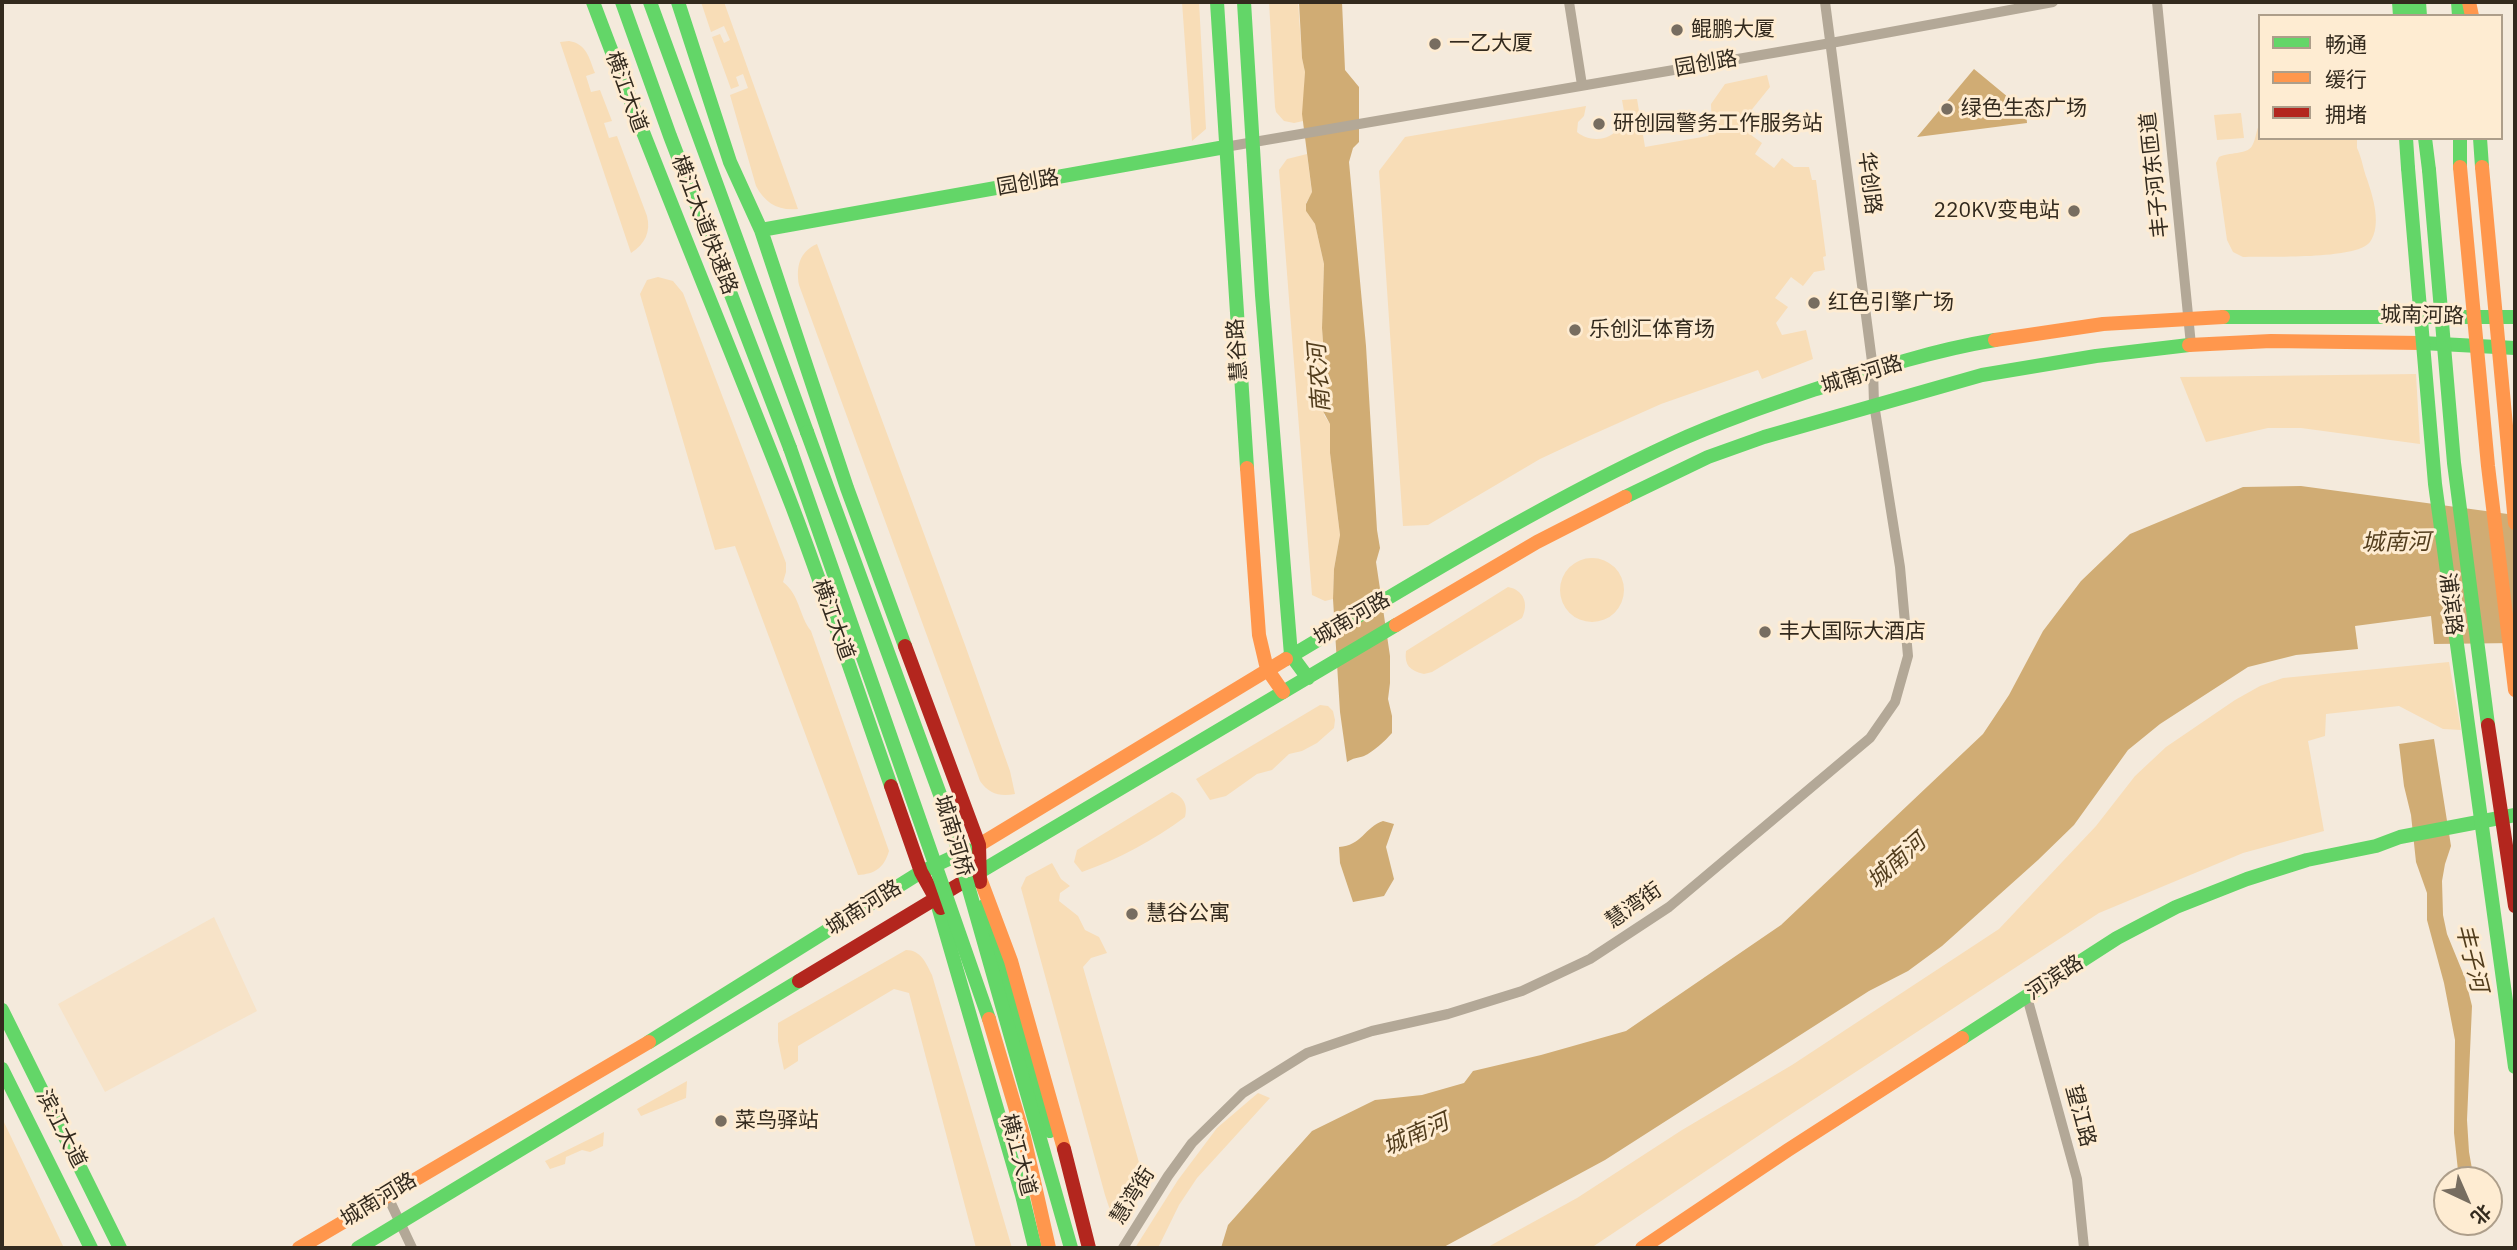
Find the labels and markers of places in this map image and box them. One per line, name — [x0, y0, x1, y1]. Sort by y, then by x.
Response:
place label: 鲲鹏大厦 — [1691, 17, 1775, 43]
marker: 鲲鹏大厦 — [1669, 22, 1685, 38]
place label: 一乙大厦 — [1449, 31, 1533, 57]
marker: 一乙大厦 — [1427, 36, 1443, 52]
place label: 绿色生态广场 — [1961, 96, 2087, 122]
marker: 绿色生态广场 — [1939, 101, 1955, 117]
place label: 研创园警务工作服务站 — [1613, 111, 1823, 137]
marker: 研创园警务工作服务站 — [1591, 116, 1607, 132]
place label: 220KV变电站 — [1933, 198, 2060, 224]
marker: 220KV变电站 — [2066, 203, 2082, 219]
place label: 红色引擎广场 — [1828, 290, 1954, 316]
marker: 红色引擎广场 — [1806, 295, 1822, 311]
place label: 乐创汇体育场 — [1589, 317, 1715, 343]
marker: 乐创汇体育场 — [1567, 322, 1583, 338]
place label: 丰大国际大酒店 — [1779, 619, 1926, 645]
marker: 丰大国际大酒店 — [1757, 624, 1773, 640]
place label: 慧谷公寓 — [1146, 901, 1230, 927]
marker: 慧谷公寓 — [1124, 906, 1140, 922]
place label: 菜鸟驿站 — [735, 1108, 819, 1134]
marker: 菜鸟驿站 — [713, 1113, 729, 1129]

